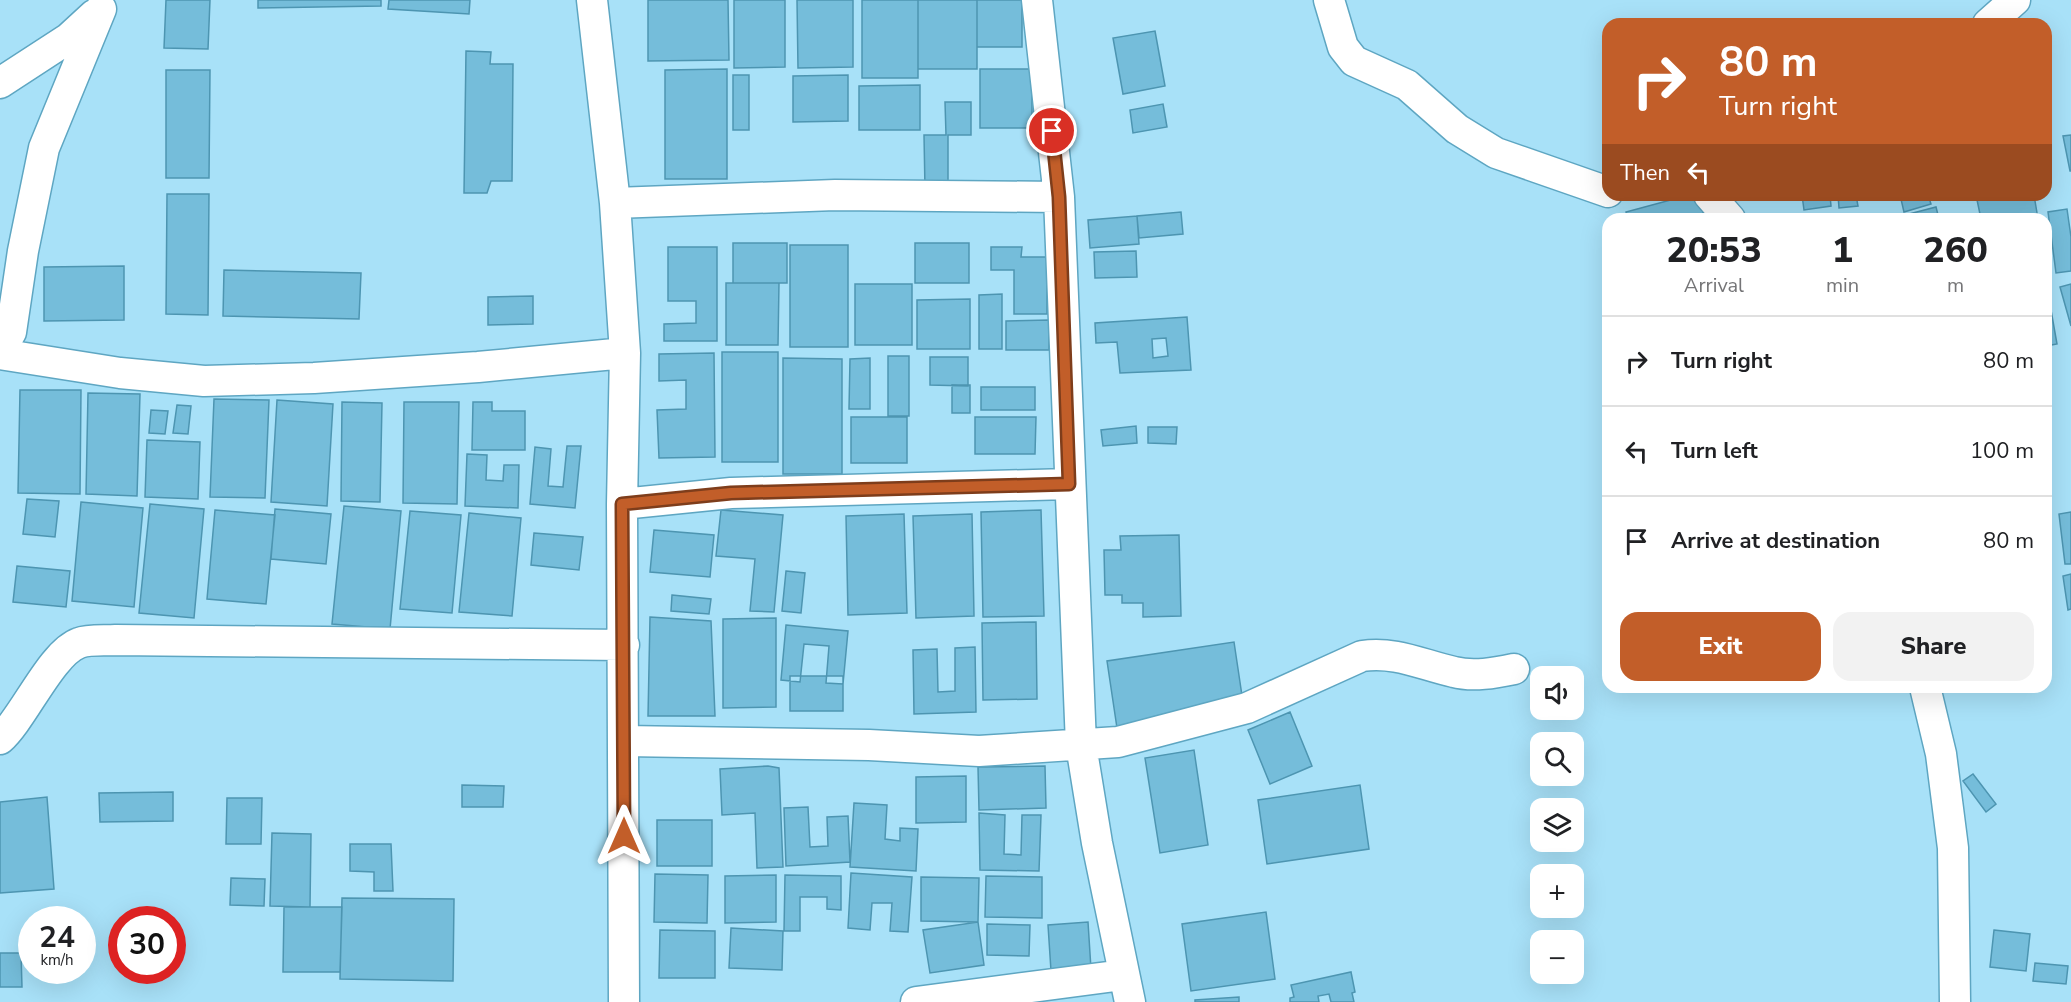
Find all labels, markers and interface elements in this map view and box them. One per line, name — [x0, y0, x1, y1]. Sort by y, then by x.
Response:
text: 80 m — [1719, 34, 1818, 91]
icon: right — [1620, 42, 1698, 120]
text: Turn right — [1719, 88, 1837, 125]
pin — [1026, 105, 1077, 156]
icon: arrive — [1035, 114, 1068, 147]
icon: left — [1682, 156, 1715, 189]
text: Then — [1620, 158, 1670, 188]
text: 20:53 — [1666, 226, 1762, 275]
text: 1 — [1832, 226, 1853, 275]
text: 260 — [1923, 226, 1988, 275]
text: Arrival — [1684, 272, 1744, 299]
text: min — [1826, 272, 1859, 299]
text: m — [1947, 272, 1964, 299]
icon: right — [1620, 345, 1653, 378]
text: Turn right — [1671, 346, 1772, 376]
text: 80 m — [1983, 346, 2034, 376]
icon: left — [1620, 435, 1653, 468]
text: Turn left — [1671, 436, 1758, 466]
text: 100 m — [1970, 436, 2034, 466]
icon: arrive — [1620, 525, 1653, 558]
text: Arrive at destination — [1671, 526, 1880, 556]
text: 80 m — [1983, 526, 2034, 556]
button: Exit — [1620, 612, 1821, 681]
button: Share — [1833, 612, 2034, 681]
map controls — [1530, 666, 1584, 984]
button: sound — [1530, 666, 1584, 720]
button: search — [1530, 732, 1584, 786]
button: layers — [1530, 798, 1584, 852]
position arrow — [592, 804, 656, 868]
button: + — [1530, 864, 1584, 918]
speed limit sign: 30 — [108, 906, 186, 984]
text: 24 — [39, 917, 75, 958]
button: − — [1530, 930, 1584, 984]
text: km/h — [40, 950, 74, 970]

